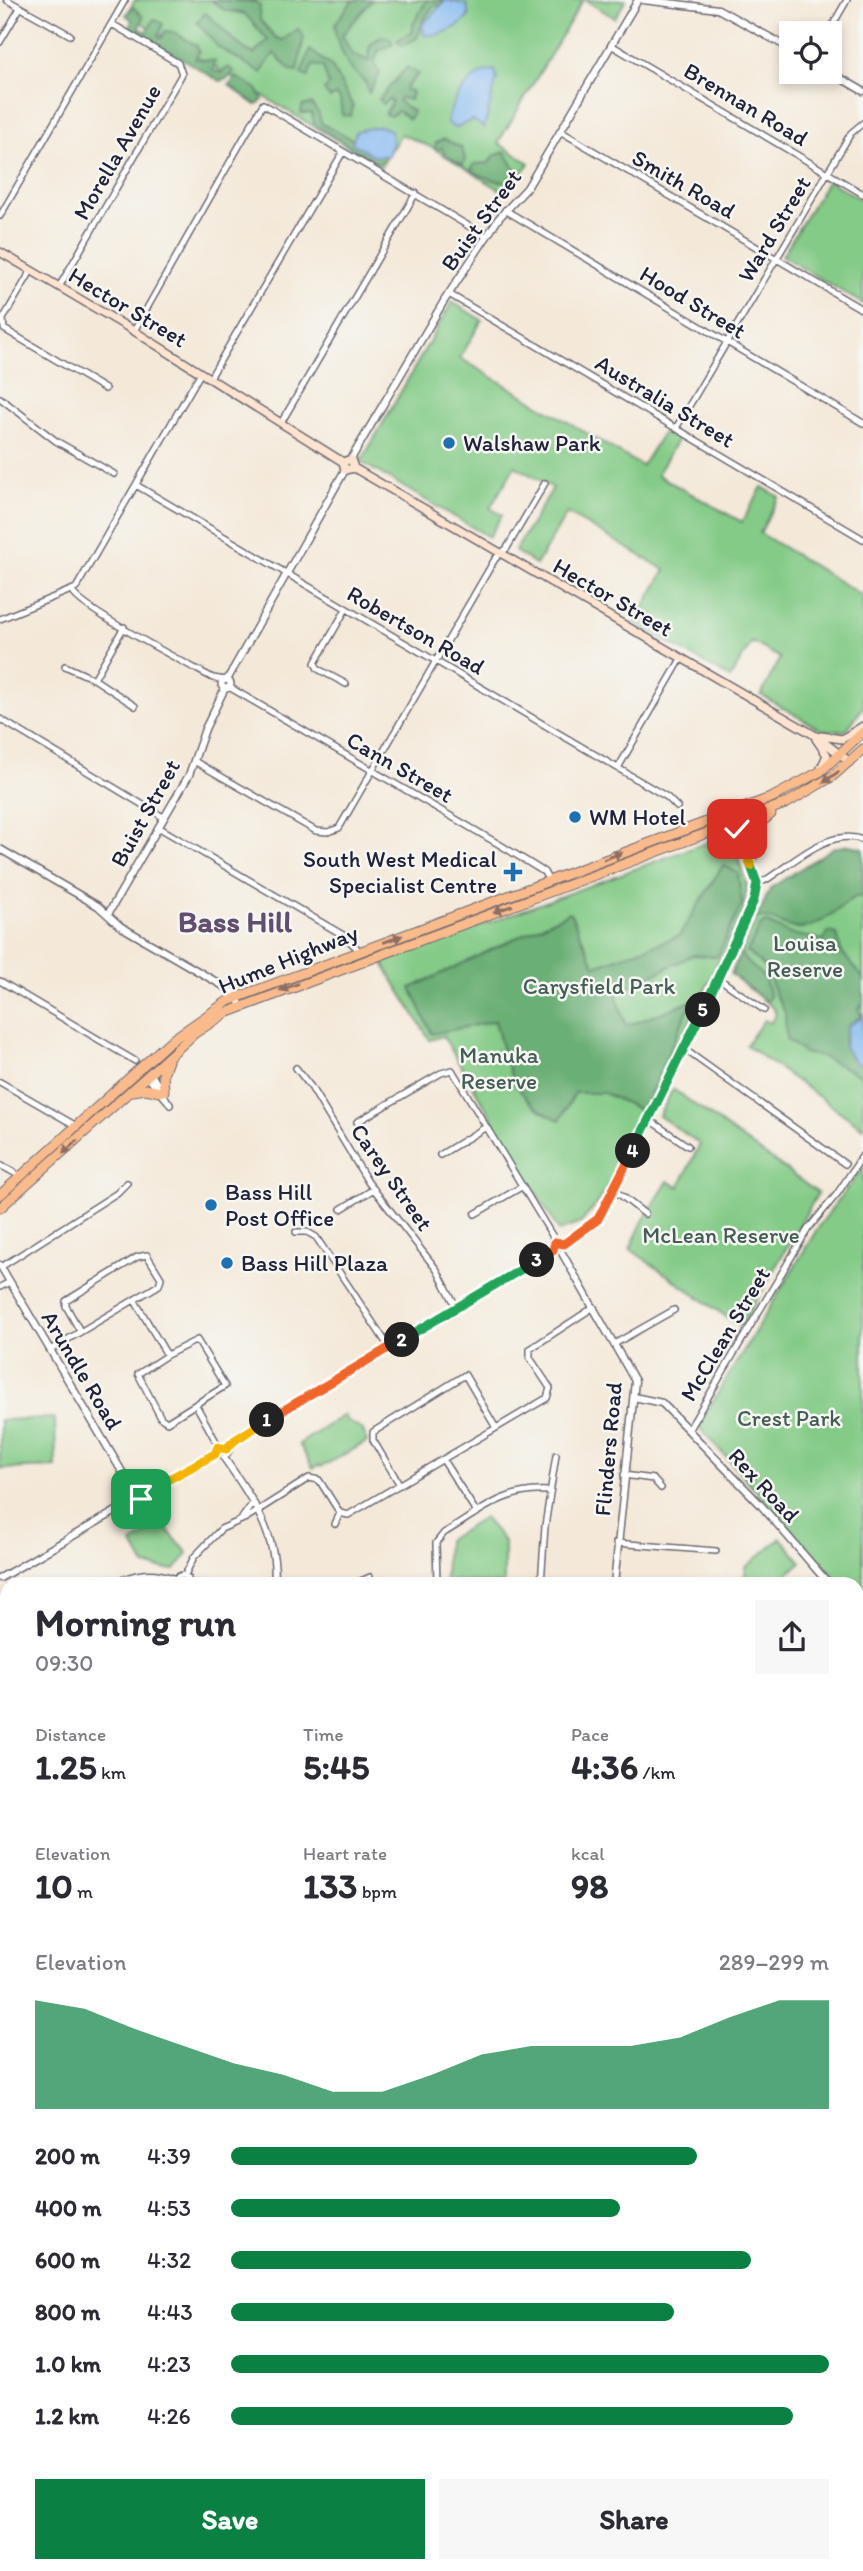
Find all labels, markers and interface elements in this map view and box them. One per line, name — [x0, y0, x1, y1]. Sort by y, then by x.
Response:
map controls — [779, 21, 842, 84]
button: locate — [779, 21, 842, 84]
street label: Brennan Road — [679, 56, 813, 152]
street label: Morella Avenue — [67, 79, 167, 225]
street label: Smith Road — [627, 143, 741, 225]
street label: Buist Street — [435, 163, 527, 276]
street label: Ward Street — [731, 171, 817, 287]
street label: Hood Street — [635, 259, 751, 345]
street label: Hector Street — [64, 261, 193, 353]
street label: Australia Street — [590, 348, 740, 454]
place label: Walshaw Park — [463, 429, 601, 457]
marker: Walshaw Park — [441, 435, 457, 451]
street label: Hector Street — [548, 552, 678, 643]
street label: Robertson Road — [342, 579, 490, 681]
street label: Cann Street — [342, 725, 459, 809]
street label: Buist Street — [104, 754, 186, 872]
one-way arrow — [822, 769, 840, 783]
pin — [707, 799, 767, 859]
place label: WM Hotel — [589, 803, 687, 831]
marker: WM Hotel — [567, 809, 583, 825]
icon: check — [718, 810, 756, 848]
place label: South West Medical Specialist Centre — [303, 845, 497, 899]
one-way arrow — [602, 851, 623, 862]
marker: South West Medical Specialist Centre — [503, 862, 523, 882]
district label: Bass Hill — [178, 903, 292, 940]
one-way arrow — [492, 903, 513, 914]
street label: Hume Highway — [214, 918, 362, 1000]
park label: Louisa Reserve — [767, 929, 843, 983]
one-way arrow — [383, 933, 404, 944]
park label: Carysfield Park — [523, 972, 675, 1000]
one-way arrow — [279, 982, 300, 993]
pin: 5 — [686, 992, 720, 1028]
text: 5 — [698, 998, 707, 1021]
park label: Manuka Reserve — [459, 1041, 539, 1095]
street label: Carey Street — [345, 1118, 439, 1236]
pin: 4 — [616, 1134, 650, 1168]
one-way arrow — [62, 1139, 79, 1155]
text: 4 — [627, 1139, 638, 1162]
place label: Bass Hill Post Office — [225, 1178, 334, 1232]
marker: Bass Hill Post Office — [203, 1197, 219, 1213]
park label: McLean Reserve — [642, 1221, 800, 1249]
pin: 3 — [520, 1242, 554, 1278]
text: 3 — [531, 1248, 542, 1271]
place label: Bass Hill Plaza — [241, 1249, 388, 1277]
marker: Bass Hill Plaza — [219, 1255, 235, 1271]
street label: McClean Street — [674, 1262, 776, 1406]
street label: Arundle Road — [36, 1305, 128, 1435]
pin: 2 — [384, 1322, 420, 1358]
text: 2 — [397, 1328, 407, 1351]
street label: Flinders Road — [588, 1380, 628, 1517]
pin: 1 — [250, 1402, 284, 1438]
park label: Crest Park — [737, 1404, 841, 1432]
text: 1 — [262, 1408, 271, 1431]
street label: Rex Road — [723, 1442, 805, 1528]
pin — [111, 1469, 171, 1529]
icon: arrive — [122, 1480, 160, 1518]
text: Morning run — [35, 1600, 236, 1646]
button: share — [755, 1600, 829, 1674]
text: 09:30 — [35, 1649, 94, 1677]
text: Distance — [35, 1723, 106, 1746]
text: Time — [303, 1723, 344, 1746]
text: Pace — [571, 1723, 609, 1746]
text: 1.25 — [35, 1746, 97, 1788]
text: 5:45 — [303, 1746, 369, 1788]
text: 4:36 — [571, 1746, 638, 1788]
text: km — [97, 1761, 126, 1784]
text: /km — [638, 1761, 676, 1784]
text: Elevation — [35, 1842, 111, 1865]
text: Heart rate — [303, 1842, 387, 1865]
text: kcal — [571, 1842, 605, 1865]
text: 10 — [35, 1865, 73, 1907]
text: 133 — [303, 1865, 357, 1907]
text: 98 — [571, 1865, 609, 1907]
text: m — [73, 1880, 93, 1903]
text: bpm — [357, 1880, 397, 1903]
text: Elevation — [35, 1948, 126, 1976]
text: 289–299 m — [719, 1948, 829, 1976]
text: 200 m — [35, 2142, 100, 2170]
text: 4:39 — [147, 2142, 191, 2170]
text: 400 m — [35, 2194, 102, 2222]
text: 4:53 — [147, 2194, 191, 2222]
text: 600 m — [35, 2246, 100, 2274]
text: 4:32 — [147, 2246, 191, 2274]
text: 800 m — [35, 2298, 100, 2326]
text: 4:43 — [147, 2298, 193, 2326]
text: 1.0 km — [35, 2350, 101, 2378]
text: 4:23 — [147, 2350, 191, 2378]
text: 1.2 km — [35, 2402, 99, 2430]
text: 4:26 — [147, 2402, 191, 2430]
button: Save — [35, 2479, 425, 2559]
button: Share — [439, 2479, 829, 2559]

